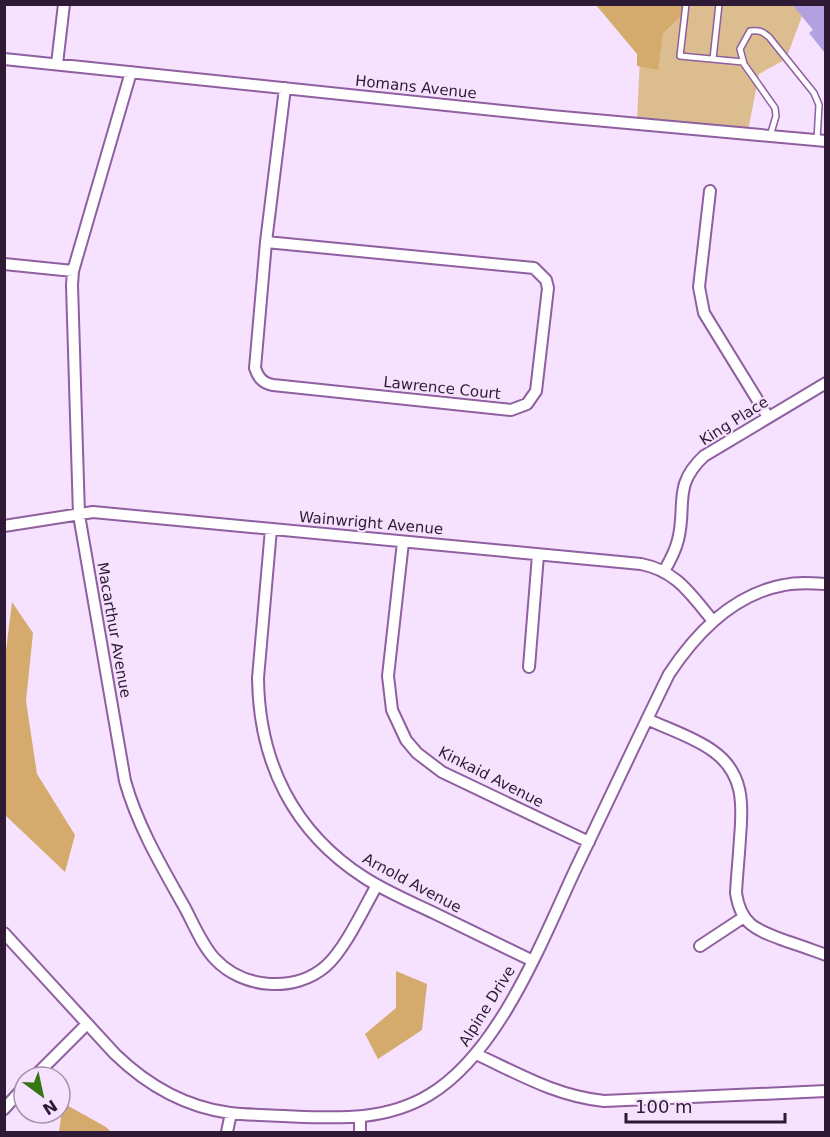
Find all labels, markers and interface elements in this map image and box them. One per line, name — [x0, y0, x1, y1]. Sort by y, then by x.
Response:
street label: Homans Avenue — [354, 72, 478, 102]
street label: Lawrence Court — [382, 373, 502, 403]
street label: King Place — [696, 393, 772, 449]
street label: Wainwright Avenue — [298, 508, 444, 538]
street label: Macarthur Avenue — [93, 561, 135, 699]
street label: Kinkaid Avenue — [436, 743, 546, 811]
street label: Arnold Avenue — [360, 849, 464, 917]
street label: Alpine Drive — [455, 962, 519, 1050]
north arrow — [12, 1065, 72, 1125]
scale bar — [626, 1086, 785, 1124]
text: N — [39, 1096, 61, 1119]
text: 100 m — [635, 1096, 693, 1117]

